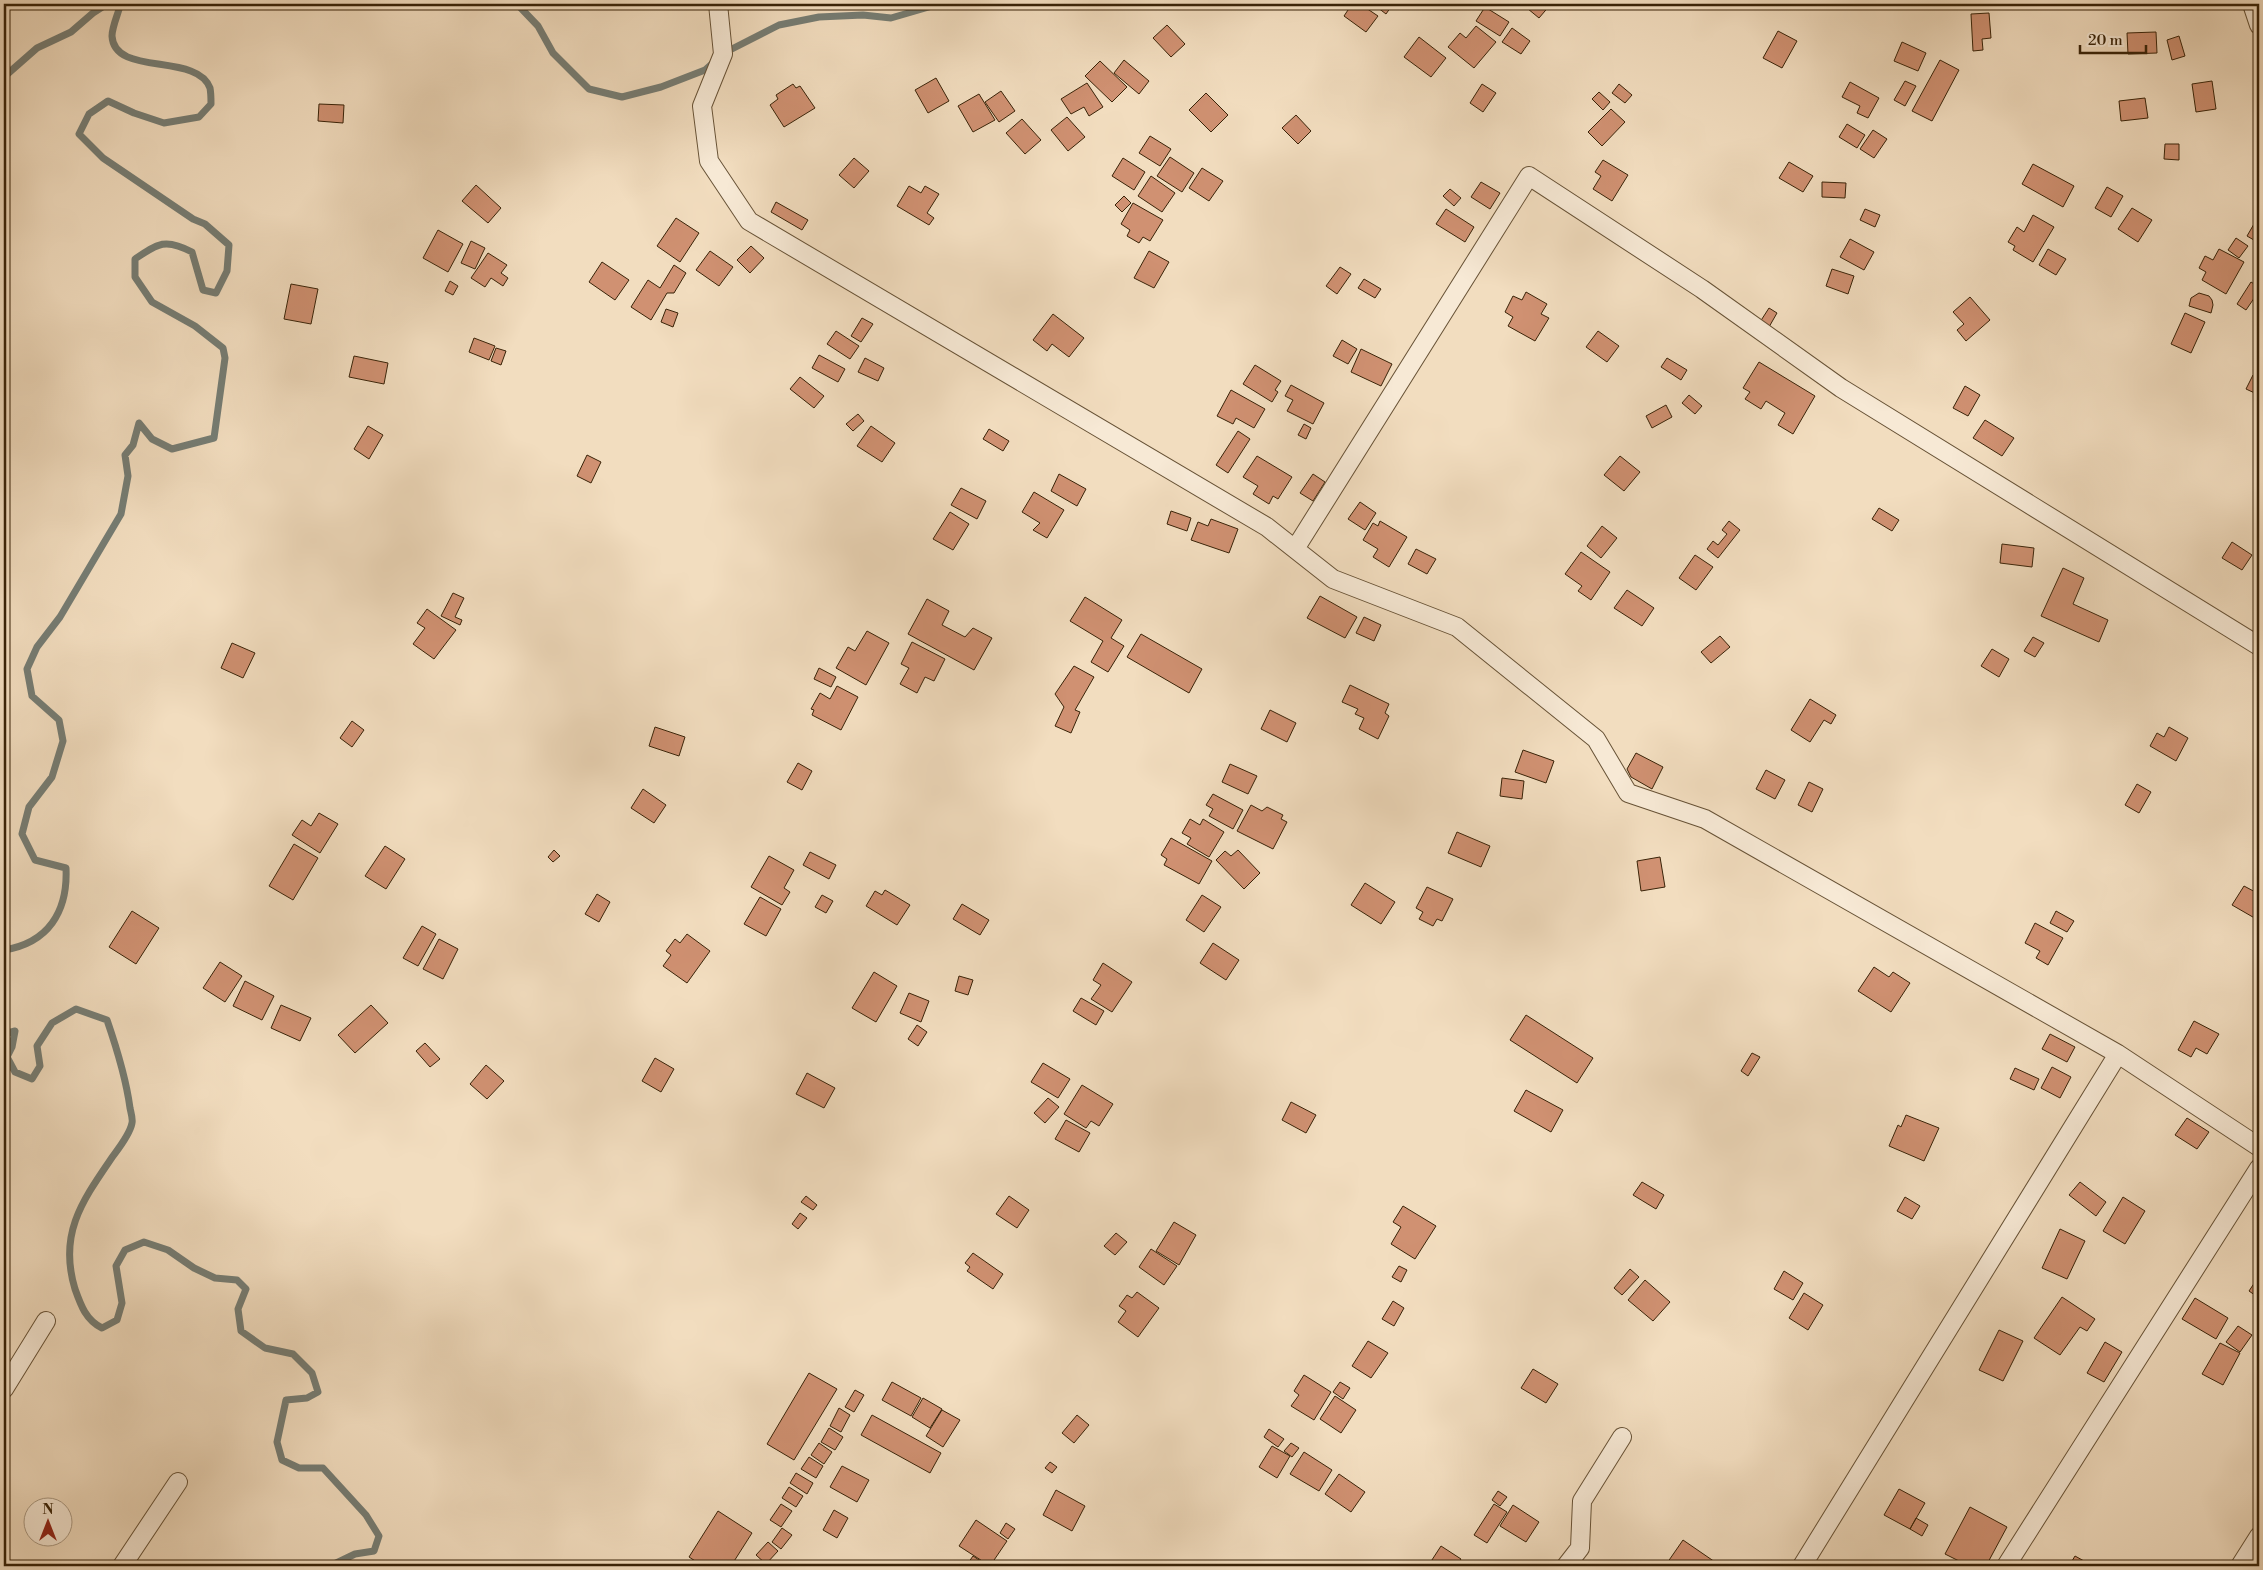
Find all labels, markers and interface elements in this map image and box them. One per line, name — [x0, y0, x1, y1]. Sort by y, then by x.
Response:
scale bar — [2080, 22, 2147, 54]
text: 20 m — [2088, 31, 2123, 50]
north arrow — [22, 1498, 72, 1548]
text: N — [42, 1501, 54, 1519]

